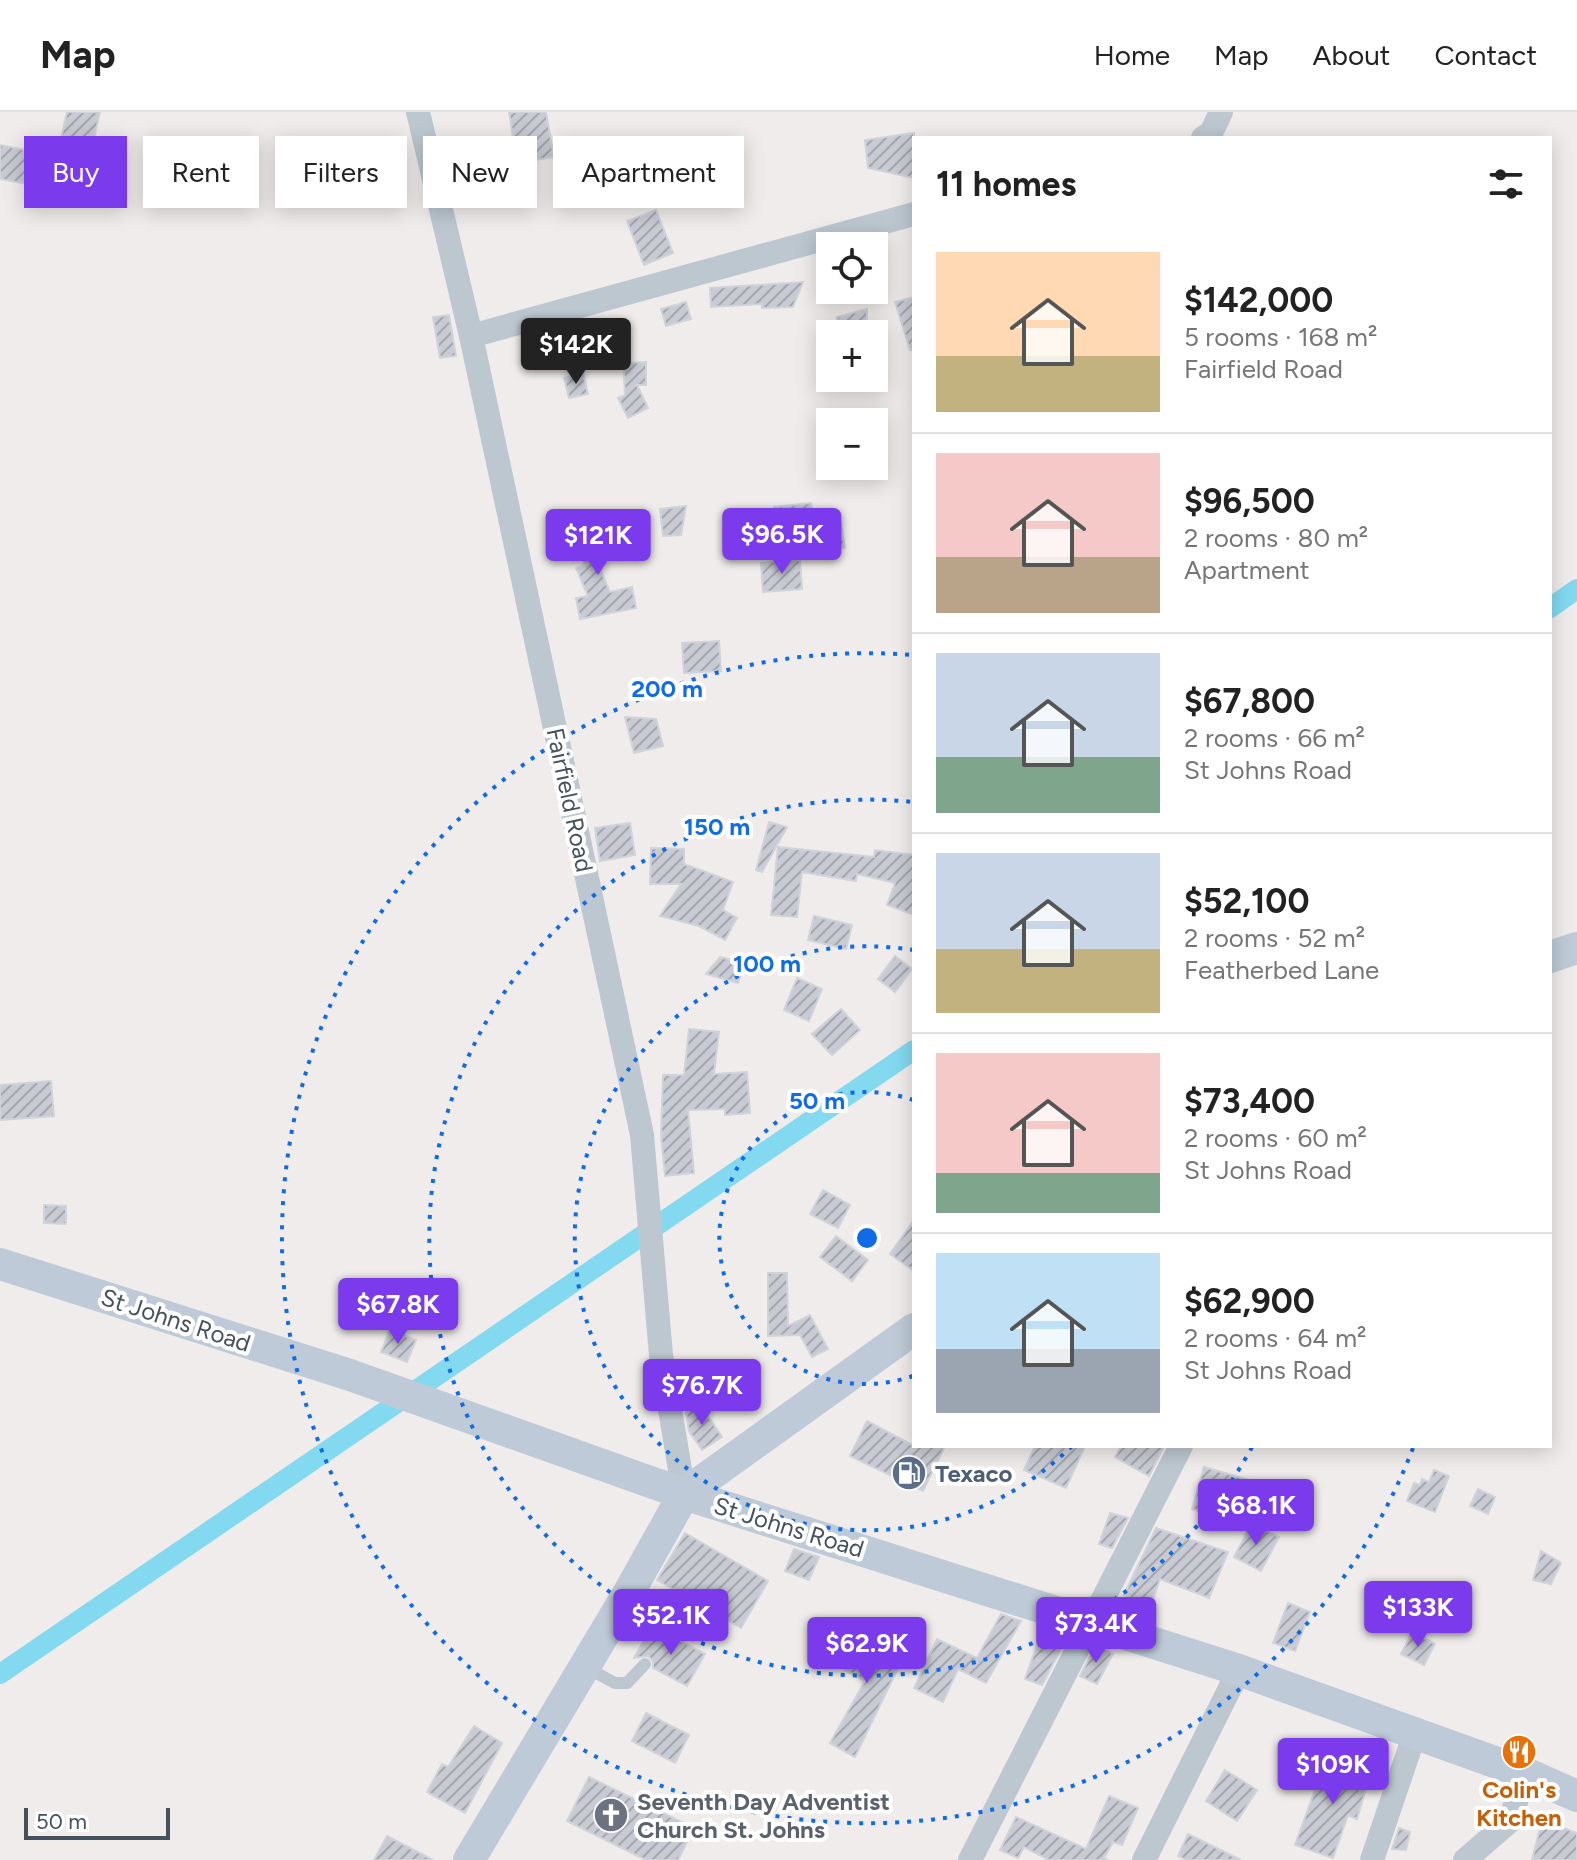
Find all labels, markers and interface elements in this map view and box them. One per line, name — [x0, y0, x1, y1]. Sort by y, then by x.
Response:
text: Map — [40, 32, 116, 78]
text: Home — [1094, 38, 1170, 72]
text: Map — [1214, 38, 1269, 72]
text: About — [1313, 38, 1390, 72]
text: Contact — [1434, 38, 1537, 72]
chip: Buy — [24, 136, 127, 208]
chip: Rent — [143, 136, 259, 208]
chip: Filters — [275, 136, 407, 208]
chip: New — [423, 136, 537, 208]
chip: Apartment — [553, 136, 744, 208]
icon: filters — [1484, 162, 1528, 206]
text: 11 homes — [936, 164, 1076, 205]
map controls — [816, 232, 888, 480]
button: locate — [816, 232, 888, 304]
text: $142,000 — [1184, 280, 1333, 321]
icon: home — [1000, 284, 1096, 380]
pin: $142K — [520, 318, 632, 386]
button: + — [816, 320, 888, 392]
text: 5 rooms · 168 m² — [1184, 321, 1377, 353]
text: $142K — [539, 328, 613, 360]
text: Fairfield Road — [1184, 353, 1343, 385]
button: − — [816, 408, 888, 480]
text: $96,500 — [1184, 481, 1315, 522]
icon: home — [1000, 485, 1096, 581]
pin: $96.5K — [717, 508, 847, 576]
pin: $121K — [542, 509, 654, 577]
text: $96.5K — [740, 518, 824, 550]
text: $121K — [564, 519, 632, 551]
text: 2 rooms · 80 m² — [1184, 522, 1368, 554]
text: Apartment — [1184, 554, 1310, 586]
text: 200 m — [631, 674, 703, 703]
text: $67,800 — [1184, 681, 1315, 722]
icon: home — [1000, 685, 1096, 781]
text: 2 rooms · 66 m² — [1184, 722, 1365, 754]
street label: Fairfield Road — [541, 725, 599, 875]
text: St Johns Road — [1184, 754, 1352, 786]
text: 150 m — [684, 812, 750, 841]
text: $52,100 — [1184, 881, 1309, 922]
icon: home — [1000, 885, 1096, 981]
text: 2 rooms · 52 m² — [1184, 922, 1365, 954]
text: 100 m — [733, 949, 801, 978]
text: Featherbed Lane — [1184, 954, 1379, 986]
text: $73,400 — [1184, 1081, 1315, 1122]
icon: home — [1000, 1085, 1096, 1181]
text: 50 m — [789, 1086, 845, 1115]
text: 2 rooms · 60 m² — [1184, 1122, 1367, 1154]
text: St Johns Road — [1184, 1154, 1352, 1186]
centre of rings — [853, 1224, 881, 1252]
pin: $67.8K — [333, 1278, 463, 1346]
text: $62,900 — [1184, 1281, 1315, 1322]
street label: St Johns Road — [98, 1282, 254, 1358]
icon: home — [1000, 1285, 1096, 1381]
text: $67.8K — [356, 1288, 440, 1320]
text: 2 rooms · 64 m² — [1184, 1322, 1366, 1354]
text: St Johns Road — [1184, 1354, 1352, 1386]
pin: $76.7K — [637, 1359, 767, 1427]
text: $76.7K — [661, 1369, 743, 1401]
fuel station icon: Texaco — [890, 1454, 928, 1492]
place label: Texaco — [935, 1459, 1013, 1488]
pin: $68.1K — [1191, 1479, 1321, 1547]
text: $68.1K — [1216, 1489, 1296, 1521]
street label: St Johns Road — [711, 1490, 867, 1564]
pin: $133K — [1362, 1581, 1474, 1649]
pin: $52.1K — [606, 1589, 736, 1657]
text: $133K — [1382, 1591, 1454, 1623]
pin: $73.4K — [1031, 1597, 1161, 1665]
text: $52.1K — [631, 1599, 711, 1631]
text: $73.4K — [1054, 1607, 1138, 1639]
pin: $62.9K — [802, 1617, 932, 1685]
text: $62.9K — [825, 1627, 909, 1659]
restaurant icon: Colin's Kitchen — [1500, 1733, 1538, 1771]
pin: $109K — [1277, 1738, 1389, 1806]
text: $109K — [1296, 1748, 1370, 1780]
place label: Colin's Kitchen — [1476, 1775, 1562, 1832]
place label: Seventh Day Adventist Church St. Johns — [637, 1787, 890, 1844]
church icon: Seventh Day Adventist Church St. Johns — [592, 1796, 630, 1834]
scale bar — [24, 1804, 170, 1840]
text: 50 m — [36, 1808, 87, 1835]

